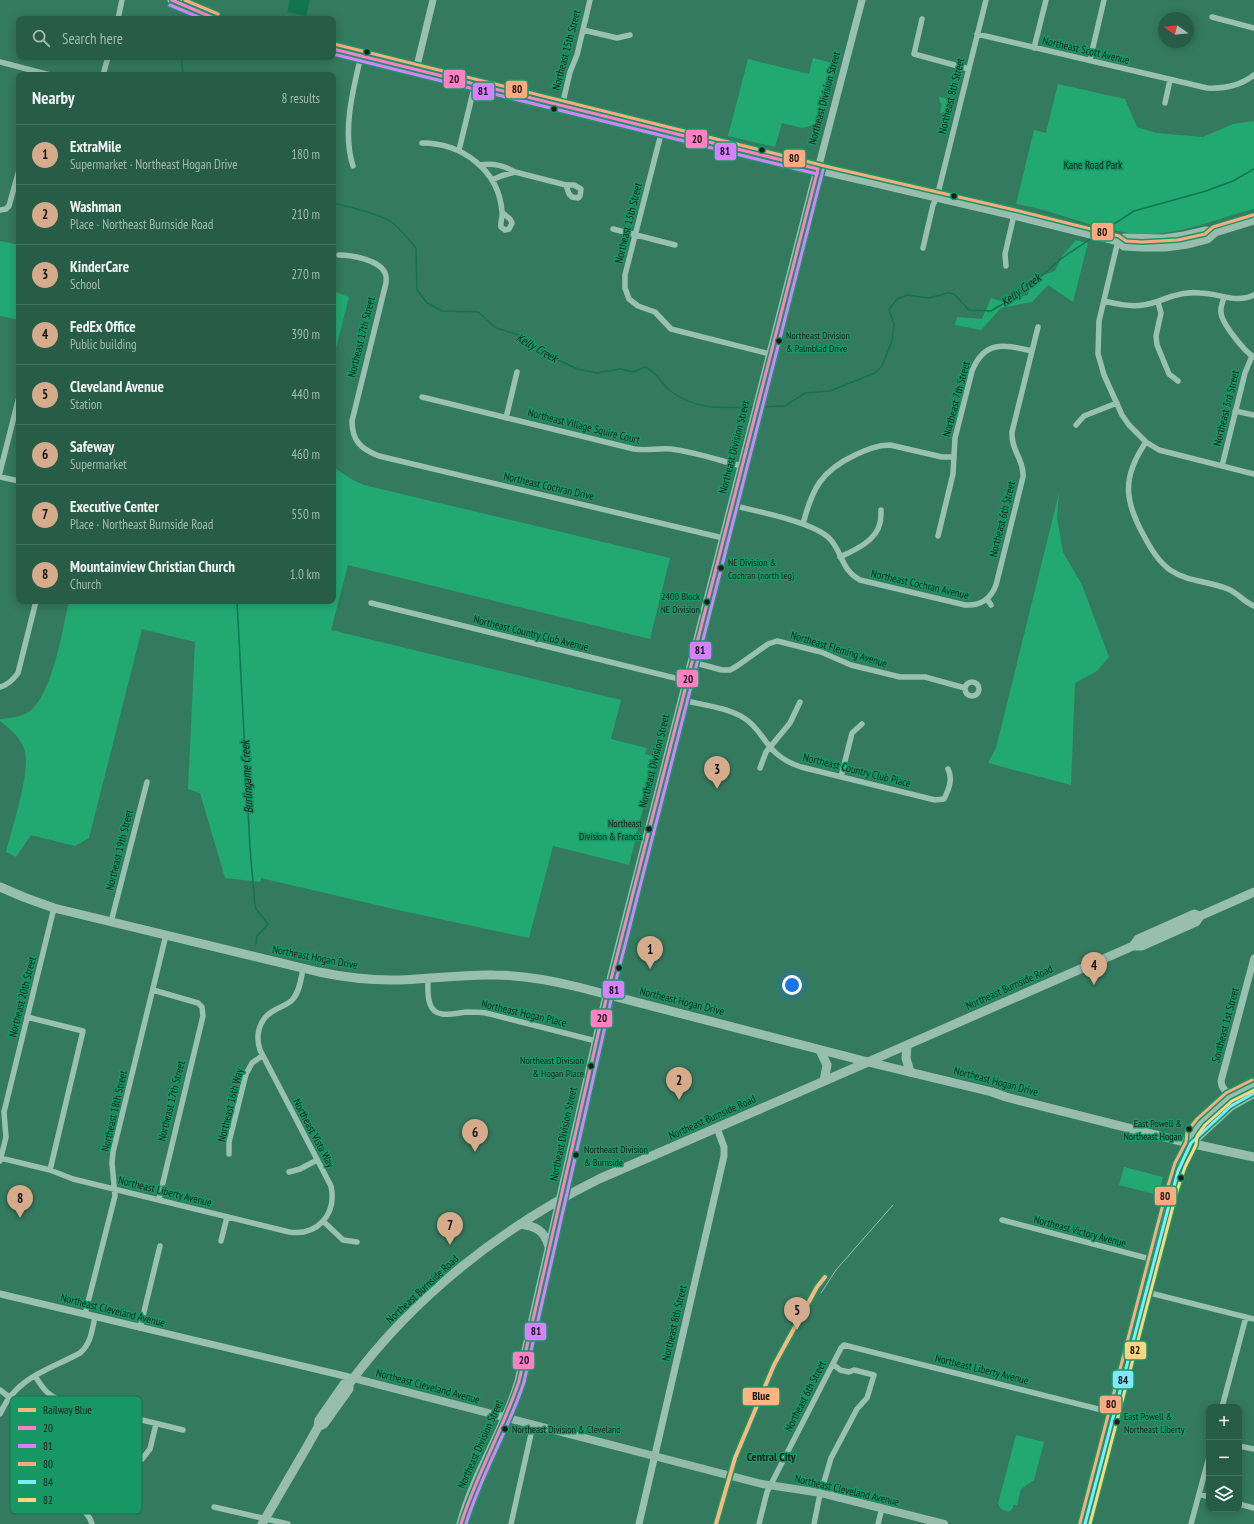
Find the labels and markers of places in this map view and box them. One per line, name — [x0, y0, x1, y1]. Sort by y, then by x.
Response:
unlabelled marker — [362, 47, 372, 57]
unlabelled marker — [549, 104, 559, 114]
unlabelled marker — [757, 145, 767, 155]
unlabelled marker — [949, 191, 959, 201]
place label: Northeast Division & Palmblad Drive — [786, 329, 850, 355]
marker: Northeast Division & Palmblad Drive — [774, 336, 784, 346]
place label: NE Division & Cochran (north leg) — [728, 556, 795, 582]
marker: NE Division & Cochran (north leg) — [716, 563, 726, 573]
place label: 2400 Block NE Division — [660, 590, 700, 616]
marker: 2400 Block NE Division — [702, 597, 712, 607]
pin: 3 — [704, 756, 730, 789]
place label: Northeast Division & Francis — [579, 817, 643, 843]
marker: Northeast Division & Francis — [644, 824, 654, 834]
pin: 1 — [637, 936, 663, 969]
pin: 4 — [1081, 952, 1107, 985]
unlabelled marker — [614, 963, 624, 973]
place label: Northeast Division & Hogan Place — [520, 1054, 584, 1080]
marker: Northeast Division & Hogan Place — [586, 1061, 596, 1071]
pin: 2 — [666, 1067, 692, 1100]
place label: East Powell & Northeast Hogan — [1123, 1117, 1182, 1143]
pin: 6 — [462, 1119, 488, 1152]
marker: East Powell & Northeast Hogan — [1184, 1124, 1194, 1134]
place label: Northeast Division & Burnside — [584, 1143, 648, 1169]
marker: Northeast Division & Burnside — [571, 1150, 581, 1160]
unlabelled marker — [1176, 1173, 1186, 1183]
pin: 8 — [7, 1185, 33, 1218]
pin: 7 — [437, 1212, 463, 1245]
pin: 5 — [784, 1297, 810, 1330]
place label: East Powell & Northeast Liberty — [1124, 1410, 1185, 1436]
marker: East Powell & Northeast Liberty — [1112, 1417, 1122, 1427]
place label: Northeast Division & Cleveland — [512, 1423, 621, 1436]
marker: Northeast Division & Cleveland — [500, 1424, 510, 1434]

